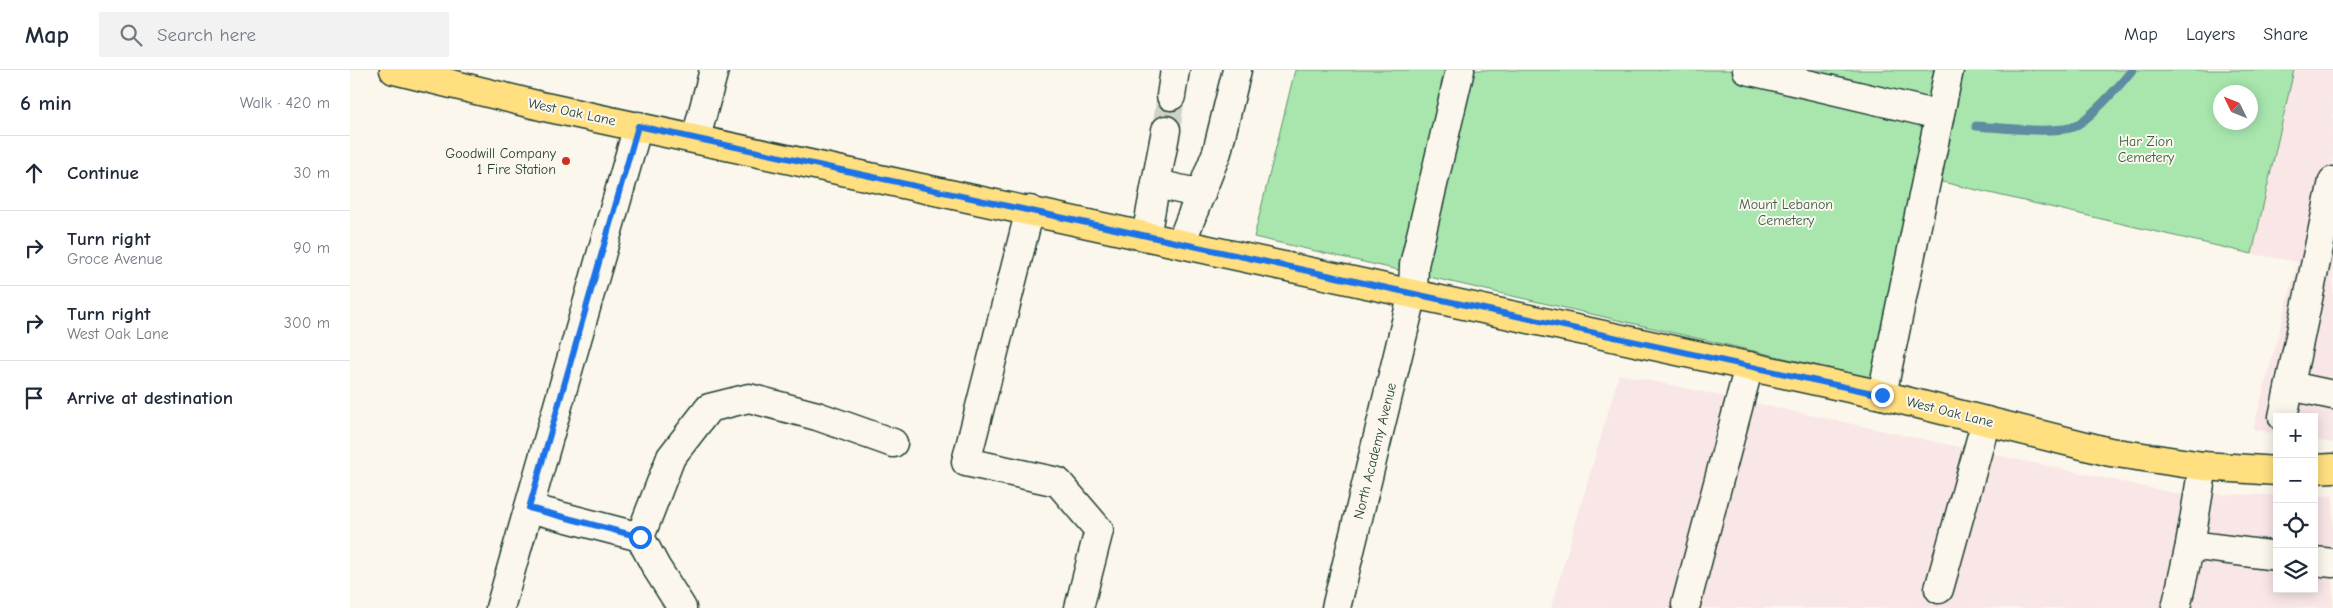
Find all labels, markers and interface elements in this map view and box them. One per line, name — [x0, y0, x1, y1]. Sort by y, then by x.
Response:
search box — [99, 12, 449, 57]
text: Map — [25, 21, 69, 49]
icon: search — [117, 21, 145, 49]
text: Search here — [157, 24, 256, 46]
text: Map — [2124, 24, 2158, 45]
text: Layers — [2186, 24, 2235, 45]
text: Share — [2263, 24, 2308, 45]
north arrow — [2213, 85, 2258, 130]
text: 6 min — [20, 91, 72, 115]
text: Walk · 420 m — [240, 94, 330, 112]
street label: West Oak Lane — [527, 94, 617, 130]
park label: Har Zion Cemetery — [2118, 133, 2175, 166]
place label: Goodwill Company 1 Fire Station — [445, 145, 557, 178]
marker: Goodwill Company 1 Fire Station — [560, 155, 572, 167]
icon: ahead — [20, 159, 48, 187]
text: Continue — [67, 162, 139, 184]
text: 30 m — [294, 164, 330, 182]
park label: Mount Lebanon Cemetery — [1739, 196, 1833, 229]
text: Turn right — [67, 228, 151, 250]
icon: right — [20, 234, 48, 262]
text: 90 m — [293, 239, 330, 257]
text: Groce Avenue — [67, 250, 163, 268]
text: Turn right — [67, 303, 151, 325]
icon: right — [20, 309, 48, 337]
text: 300 m — [284, 314, 330, 332]
text: West Oak Lane — [67, 325, 169, 343]
street label: North Academy Avenue — [1350, 381, 1400, 521]
icon: arrive — [20, 384, 48, 412]
route end — [1871, 384, 1894, 407]
text: Arrive at destination — [67, 387, 233, 409]
street label: West Oak Lane — [1905, 393, 1995, 431]
map controls — [2273, 413, 2318, 593]
button: + — [2273, 413, 2318, 458]
button: − — [2273, 458, 2318, 503]
button: locate — [2273, 503, 2318, 548]
route start — [629, 526, 652, 549]
button: layers — [2273, 548, 2318, 593]

